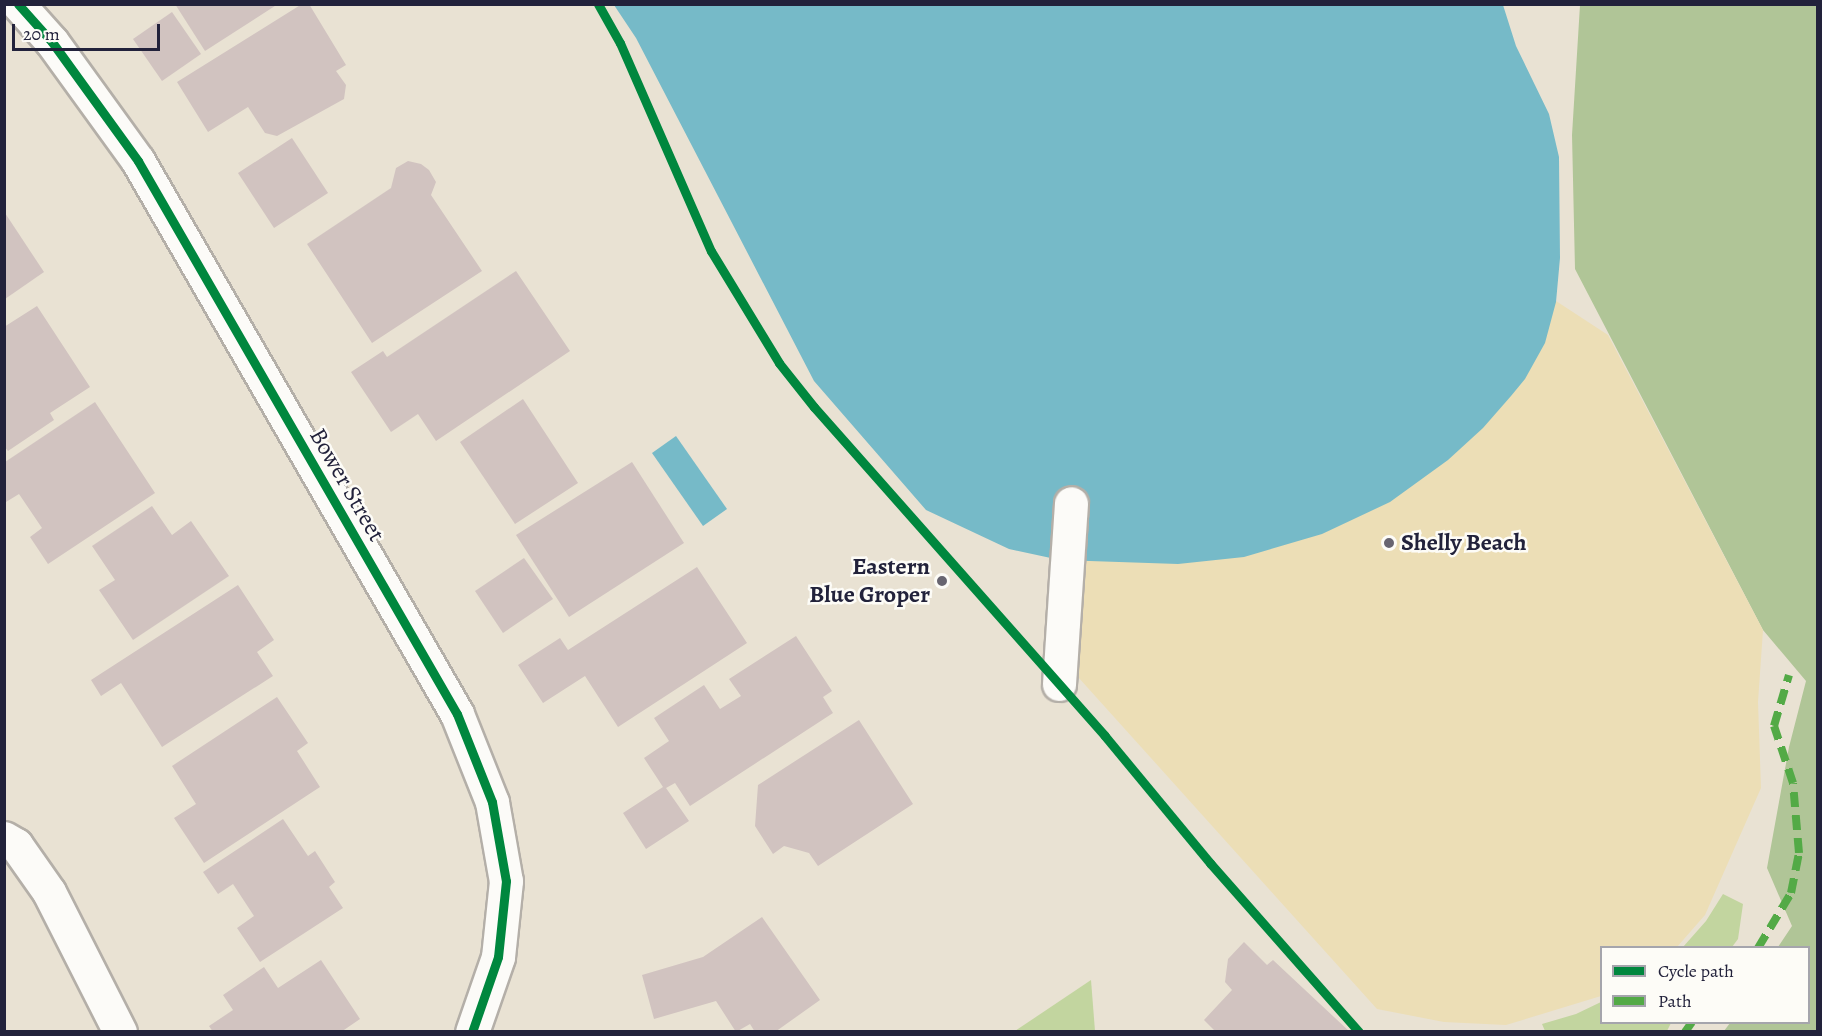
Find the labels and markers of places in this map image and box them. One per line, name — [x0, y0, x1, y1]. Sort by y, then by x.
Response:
place label: Shelly Beach — [1401, 529, 1527, 557]
marker: Shelly Beach — [1382, 536, 1396, 550]
place label: Eastern Blue Groper — [809, 553, 930, 609]
marker: Eastern Blue Groper — [935, 574, 949, 588]

